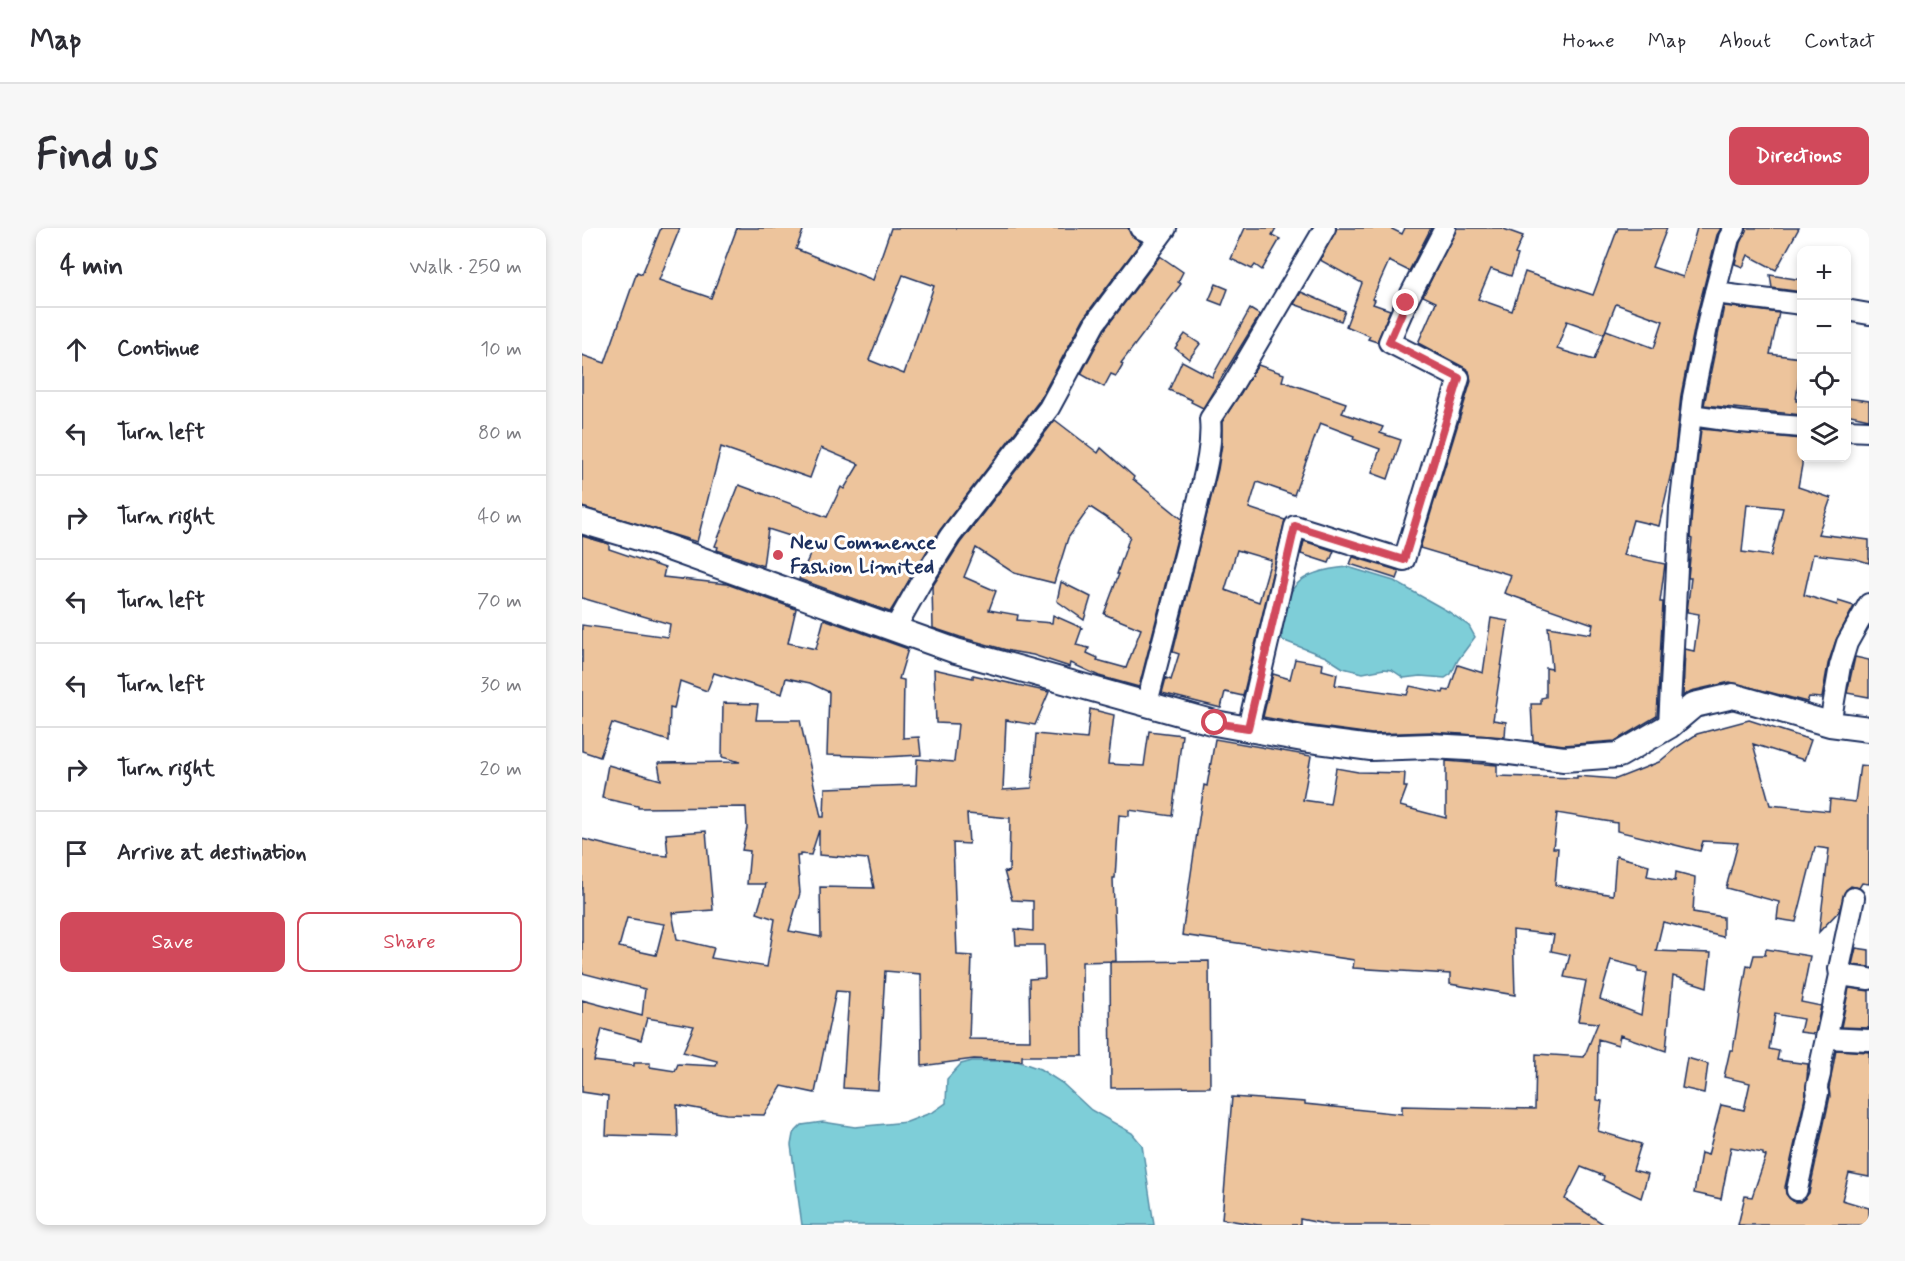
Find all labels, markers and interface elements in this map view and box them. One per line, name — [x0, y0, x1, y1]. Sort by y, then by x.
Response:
text: Map — [30, 23, 81, 60]
text: Home — [1563, 27, 1615, 55]
text: Map — [1648, 27, 1686, 55]
text: About — [1719, 27, 1771, 55]
text: Contact — [1804, 27, 1875, 55]
button: Directions — [1729, 127, 1869, 185]
text: Find us — [36, 129, 158, 184]
map controls — [1797, 246, 1851, 462]
button: + — [1797, 246, 1851, 300]
text: 4 min — [60, 250, 123, 284]
text: Walk · 250 m — [410, 254, 522, 281]
route end — [1392, 289, 1418, 315]
button: − — [1797, 300, 1851, 354]
icon: ahead — [60, 333, 93, 366]
text: Continue — [117, 335, 199, 363]
text: 10 m — [480, 336, 522, 363]
button: locate — [1797, 354, 1851, 408]
button: layers — [1797, 408, 1851, 462]
icon: left — [60, 417, 93, 450]
text: Turn left — [117, 419, 205, 447]
text: 80 m — [478, 420, 522, 447]
icon: right — [60, 501, 93, 534]
text: Turn right — [117, 503, 215, 531]
text: 40 m — [478, 504, 522, 531]
place label: New Commence Fashion Limited — [790, 529, 937, 581]
marker: New Commence Fashion Limited — [771, 548, 785, 562]
icon: left — [60, 585, 93, 618]
text: Turn left — [117, 587, 205, 615]
text: 70 m — [477, 588, 522, 615]
icon: left — [60, 669, 93, 702]
text: Turn left — [117, 671, 205, 699]
text: 30 m — [480, 672, 522, 699]
route start — [1201, 709, 1227, 735]
icon: right — [60, 753, 93, 786]
text: Turn right — [117, 755, 215, 783]
text: 20 m — [479, 756, 522, 783]
icon: arrive — [60, 837, 93, 870]
text: Arrive at destination — [117, 839, 307, 867]
button: Save — [60, 912, 285, 972]
button: Share — [297, 912, 522, 972]

